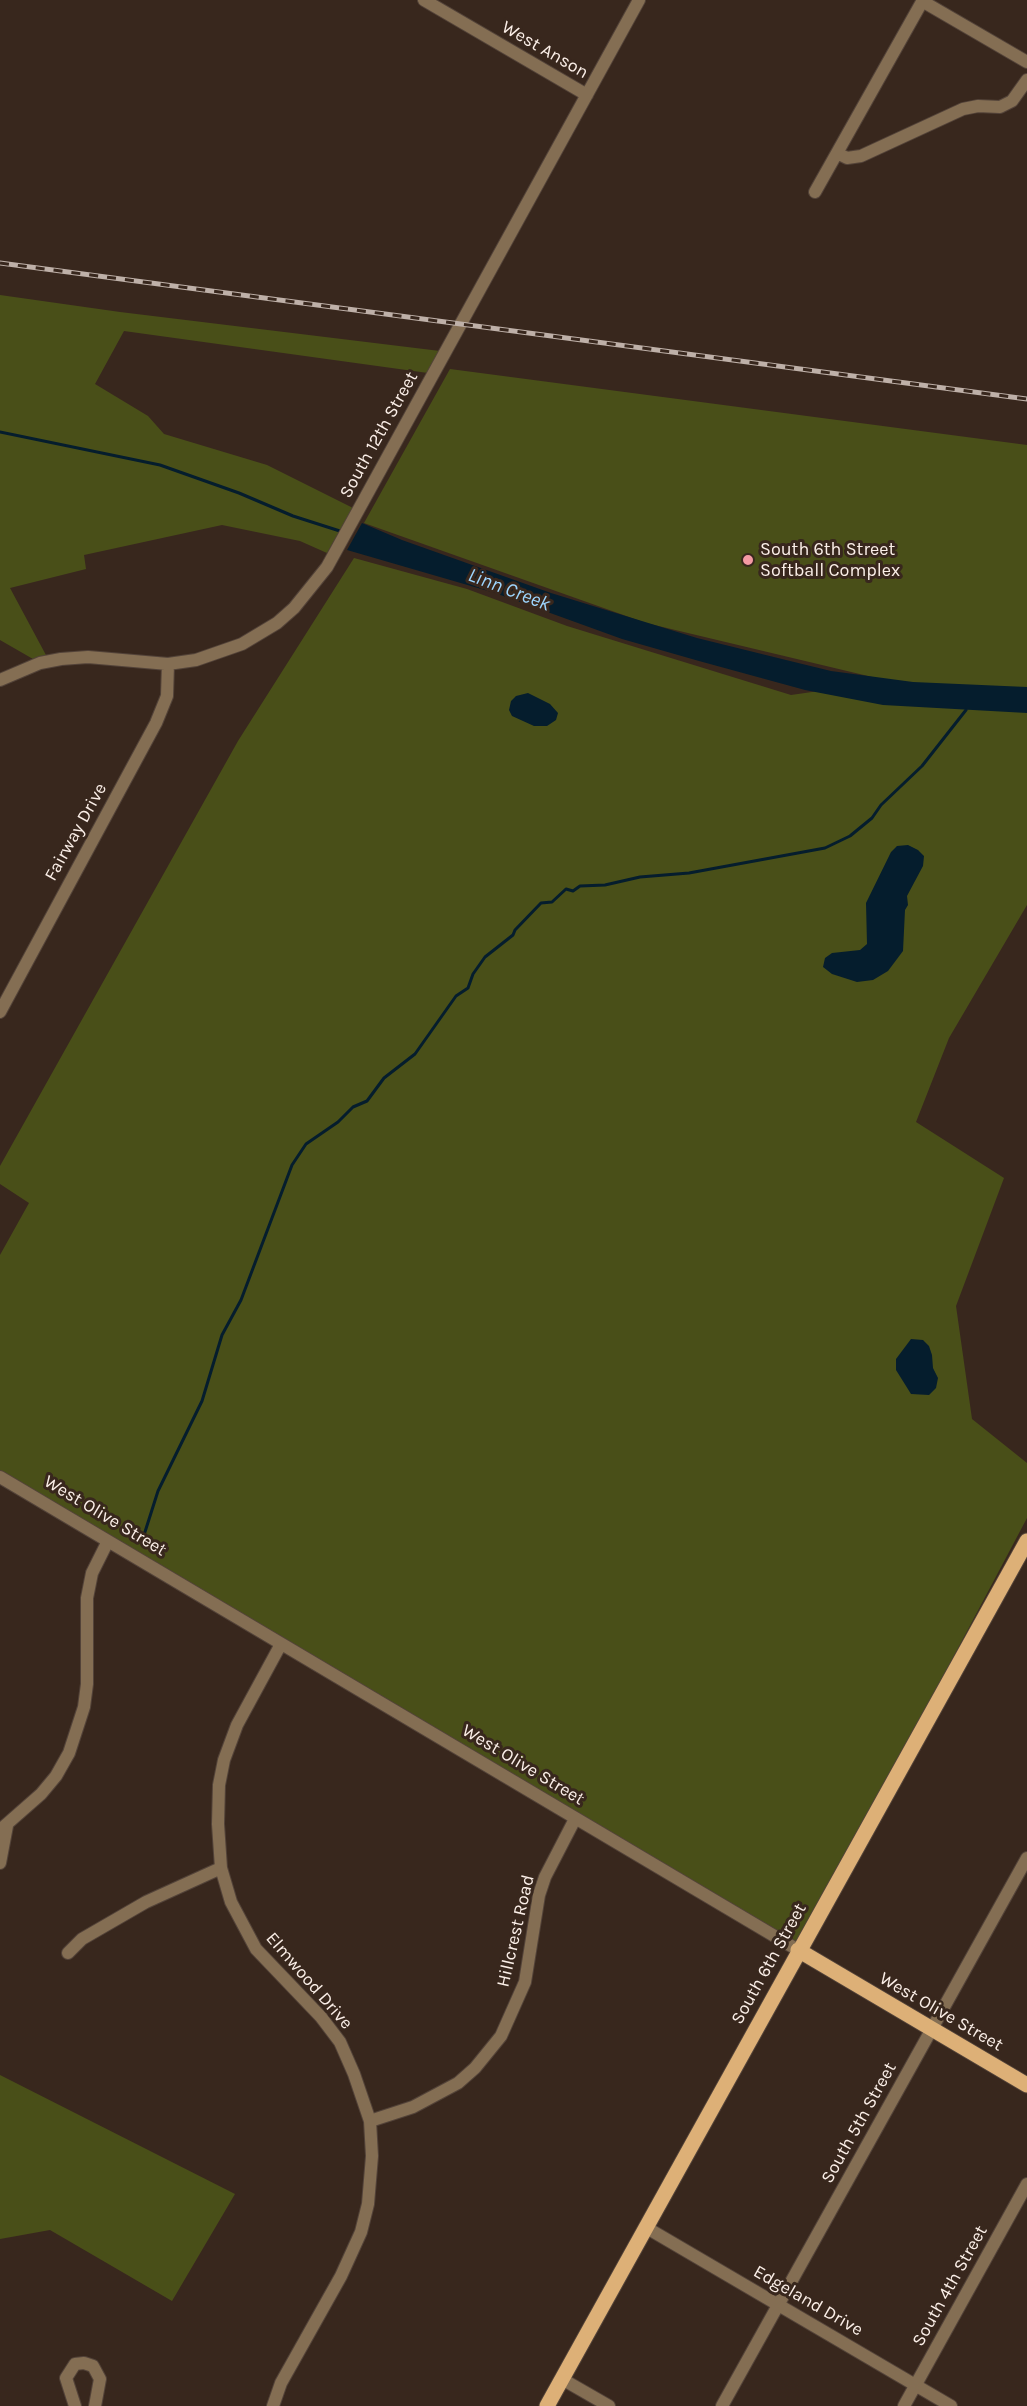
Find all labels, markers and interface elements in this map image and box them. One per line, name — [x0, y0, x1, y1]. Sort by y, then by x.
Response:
street label: West Anson — [498, 16, 592, 84]
street label: South 12th Street — [335, 368, 423, 502]
place label: South 6th Street Softball Complex — [760, 539, 900, 582]
marker: South 6th Street Softball Complex — [741, 553, 755, 567]
water label: Linn Creek — [464, 563, 554, 617]
street label: Fairway Drive — [40, 779, 112, 885]
street label: West Olive Street — [40, 1471, 170, 1561]
street label: West Olive Street — [458, 1720, 588, 1810]
street label: Hillcrest Road — [493, 1873, 539, 1989]
street label: South 6th Street — [727, 1900, 811, 2028]
street label: Elmwood Drive — [261, 1928, 357, 2034]
street label: West Olive Street — [875, 1968, 1007, 2056]
street label: South 5th Street — [817, 2059, 901, 2187]
street label: South 4th Street — [908, 2222, 992, 2350]
street label: Edgeland Drive — [749, 2261, 867, 2341]

